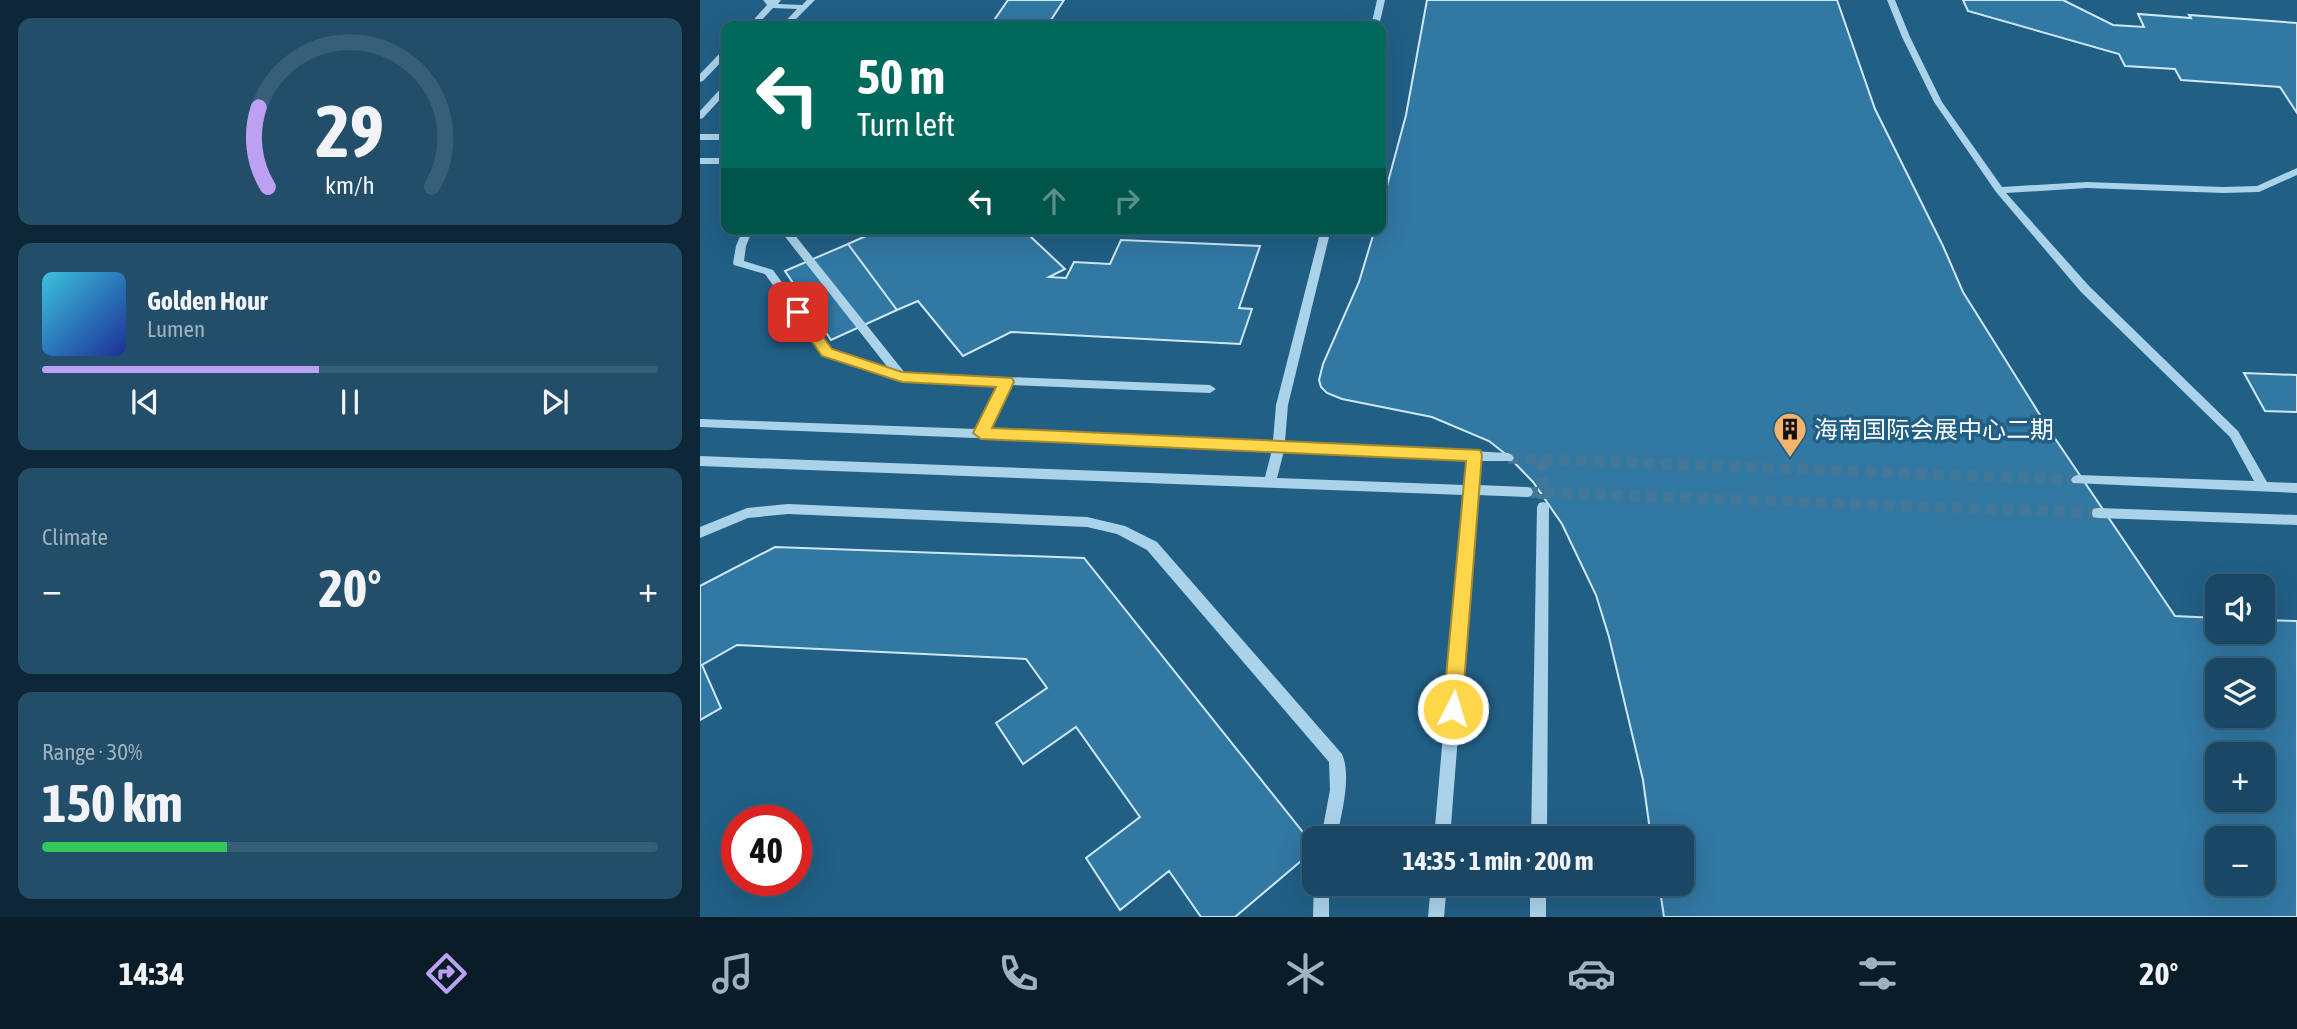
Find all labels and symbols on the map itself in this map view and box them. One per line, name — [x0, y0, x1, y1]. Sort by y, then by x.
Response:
pin — [768, 282, 828, 342]
building icon: 海南国际会展中心二期 — [1771, 410, 1809, 459]
place label: 海南国际会展中心二期 — [1814, 416, 2054, 443]
position arrow — [1416, 672, 1490, 746]
speed limit sign: 40 — [721, 805, 812, 896]

